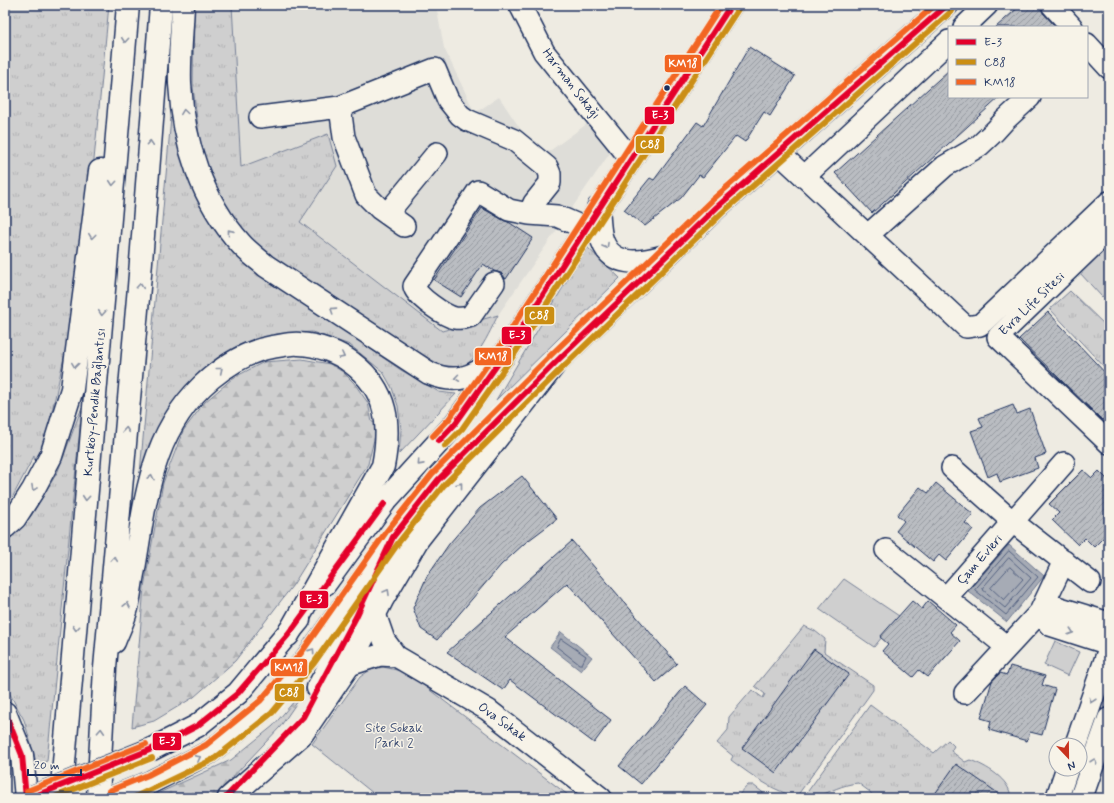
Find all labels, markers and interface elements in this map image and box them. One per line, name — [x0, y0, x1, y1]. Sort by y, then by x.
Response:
legend — [948, 26, 1088, 98]
text: E-3 — [984, 35, 1002, 51]
one-way arrow — [121, 37, 130, 43]
street label: Harman Sokağı — [538, 45, 604, 123]
line badge: KM18 — [664, 54, 702, 73]
text: C88 — [984, 55, 1006, 71]
text: KM18 — [669, 57, 697, 71]
text: KM18 — [984, 75, 1016, 91]
unlabelled marker — [662, 83, 672, 93]
line badge: E-3 — [644, 106, 675, 125]
one-way arrow — [180, 109, 189, 115]
text: E-3 — [652, 109, 668, 123]
line badge: C88 — [635, 135, 665, 154]
text: C88 — [640, 138, 660, 152]
one-way arrow — [146, 140, 155, 146]
one-way arrow — [109, 180, 118, 186]
one-way arrow — [228, 229, 235, 236]
one-way arrow — [87, 233, 96, 240]
one-way arrow — [601, 242, 608, 249]
street label: Evra Life Sitesi — [995, 268, 1069, 340]
one-way arrow — [135, 283, 144, 289]
line badge: C88 — [524, 306, 555, 325]
one-way arrow — [330, 307, 337, 315]
text: C88 — [529, 309, 549, 323]
one-way arrow — [98, 310, 107, 316]
line badge: E-3 — [501, 326, 532, 345]
street label: Kurtköy-Pendik Bağlantısı — [80, 327, 110, 477]
text: E-3 — [509, 329, 525, 343]
line badge: KM18 — [474, 347, 512, 366]
text: KM18 — [479, 350, 507, 364]
one-way arrow — [338, 351, 345, 359]
one-way arrow — [71, 362, 80, 368]
one-way arrow — [215, 368, 222, 375]
one-way arrow — [454, 373, 460, 382]
one-way arrow — [122, 427, 131, 433]
one-way arrow — [417, 458, 424, 466]
one-way arrow — [146, 474, 154, 480]
one-way arrow — [456, 483, 463, 490]
one-way arrow — [32, 484, 39, 491]
one-way arrow — [82, 495, 91, 501]
street label: Çam Evleri — [953, 531, 1007, 589]
one-way arrow — [110, 556, 119, 562]
one-way arrow — [383, 589, 390, 596]
line badge: E-3 — [299, 590, 329, 609]
text: E-3 — [306, 593, 322, 607]
one-way arrow — [123, 602, 131, 608]
one-way arrow — [71, 625, 80, 631]
one-way arrow — [1067, 627, 1074, 636]
one-way arrow — [308, 648, 315, 655]
line badge: KM18 — [270, 658, 308, 677]
text: KM18 — [275, 661, 303, 675]
line badge: C88 — [274, 683, 305, 702]
text: C88 — [279, 686, 299, 700]
one-way arrow — [1088, 696, 1096, 703]
street label: Ova Sokak — [474, 699, 530, 746]
park label: Site Sokak Parkı 2 — [365, 720, 423, 752]
one-way arrow — [97, 728, 106, 734]
line badge: E-3 — [152, 732, 182, 751]
text: E-3 — [159, 735, 175, 749]
north arrow — [1048, 737, 1088, 777]
scale bar — [28, 751, 81, 777]
one-way arrow — [194, 755, 202, 763]
text: N — [1065, 757, 1077, 773]
text: 20 m — [34, 758, 60, 774]
one-way arrow — [1090, 758, 1098, 765]

